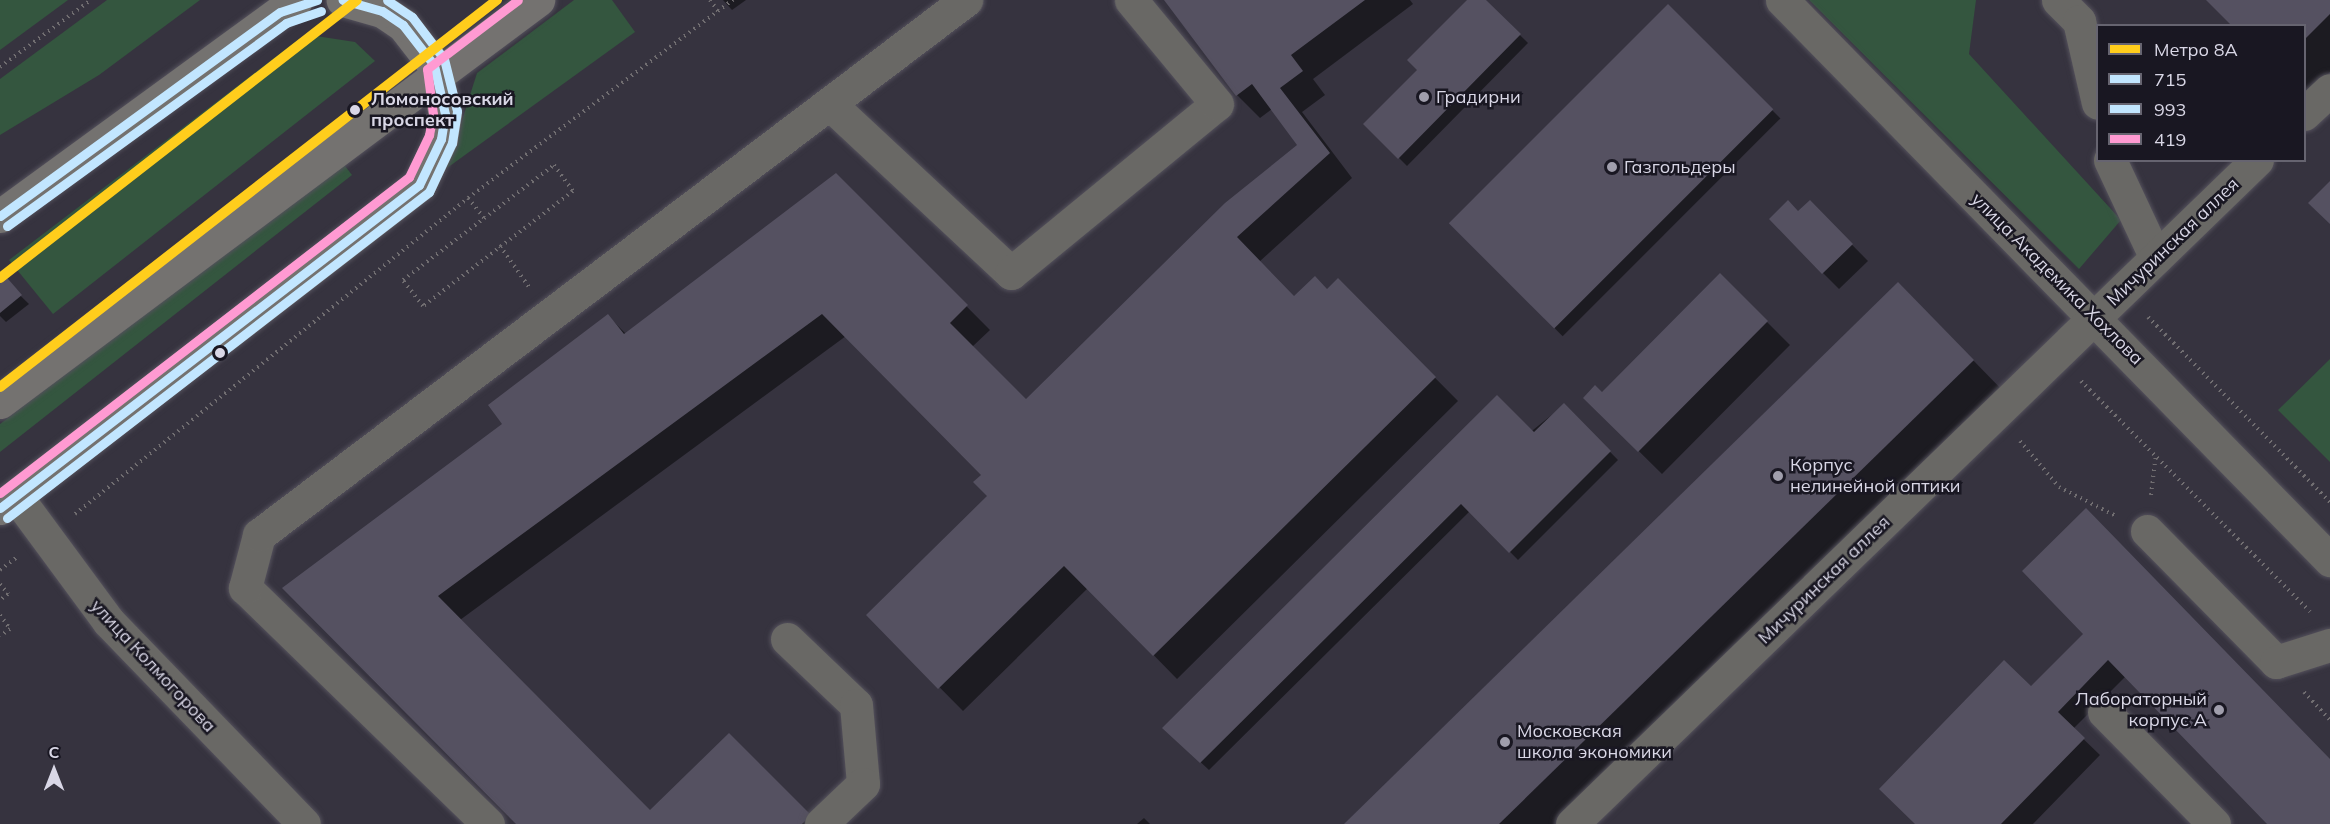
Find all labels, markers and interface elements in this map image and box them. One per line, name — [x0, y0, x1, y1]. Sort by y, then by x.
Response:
legend — [2096, 24, 2306, 162]
text: Метро 8А — [2154, 38, 2238, 61]
text: 715 — [2154, 68, 2186, 91]
place label: Градирни — [1436, 86, 1521, 108]
place label: Ломоносовский проспект — [371, 89, 514, 132]
marker: Градирни — [1417, 90, 1431, 104]
text: 993 — [2154, 98, 2186, 121]
marker: Ломоносовский проспект — [344, 99, 366, 121]
text: 419 — [2154, 128, 2186, 151]
place label: Газгольдеры — [1624, 156, 1736, 178]
marker: Газгольдеры — [1605, 160, 1619, 174]
street label: Мичуринская аллея — [2103, 174, 2243, 310]
street label: улица Академика Хохлова — [1967, 189, 2147, 369]
unlabelled marker — [214, 347, 226, 359]
place label: Корпус нелинейной оптики — [1790, 455, 1961, 498]
marker: Корпус нелинейной оптики — [1771, 469, 1785, 483]
street label: Мичуринская аллея — [1754, 512, 1894, 648]
street label: улица Колмогорова — [86, 595, 220, 737]
place label: Лабораторный корпус А — [2075, 689, 2207, 732]
marker: Лабораторный корпус А — [2212, 703, 2226, 717]
place label: Московская школа экономики — [1517, 721, 1672, 764]
marker: Московская школа экономики — [1498, 735, 1512, 749]
north arrow — [24, 740, 84, 800]
text: С — [49, 742, 59, 762]

